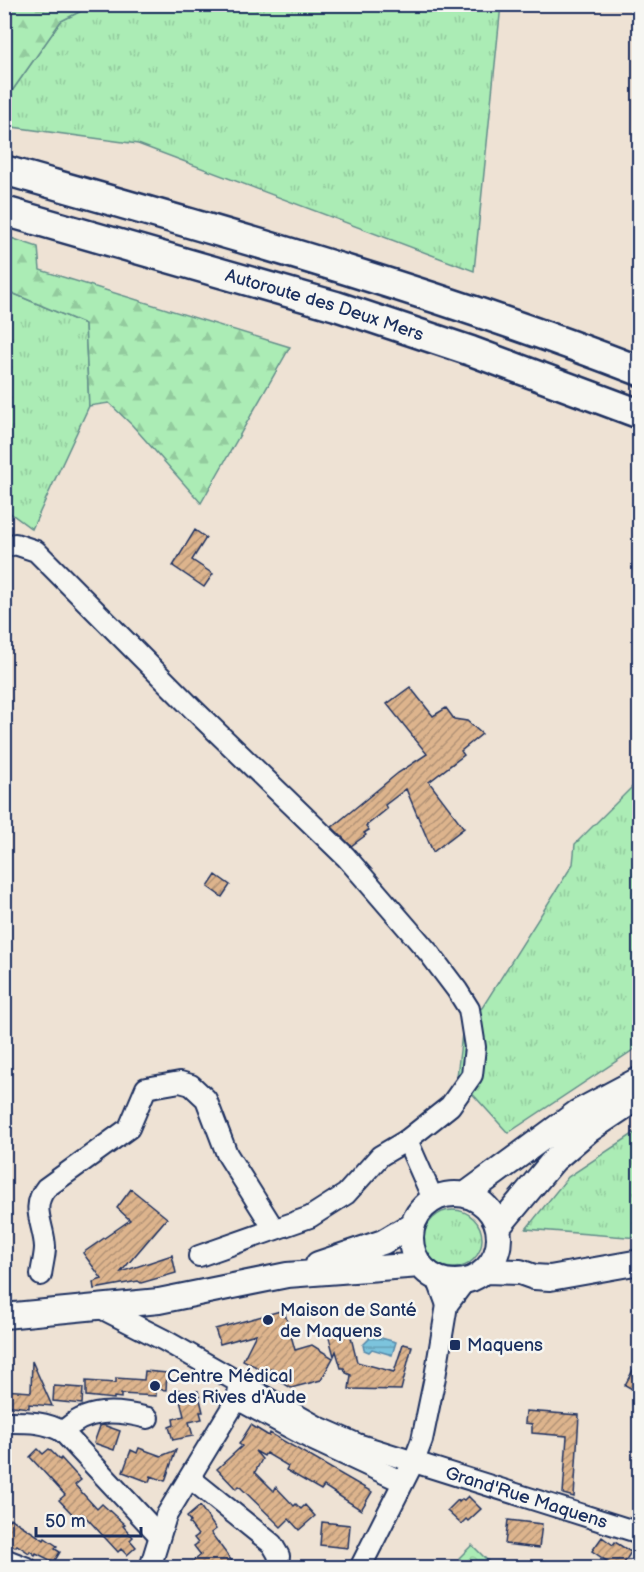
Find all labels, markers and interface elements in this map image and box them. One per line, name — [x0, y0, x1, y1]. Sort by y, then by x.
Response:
street label: Autoroute des Deux Mers — [223, 264, 426, 345]
place label: Maison de Santé de Maquens — [280, 1300, 417, 1342]
marker: Maison de Santé de Maquens — [261, 1313, 275, 1327]
place label: Maquens — [467, 1335, 543, 1356]
marker: Maquens — [448, 1338, 462, 1352]
place label: Centre Médical des Rives d'Aude — [167, 1366, 306, 1408]
marker: Centre Médical des Rives d'Aude — [148, 1379, 162, 1393]
street label: Grand'Rue Maquens — [443, 1462, 610, 1533]
scale bar — [36, 1500, 141, 1538]
text: 50 m — [45, 1511, 86, 1532]

